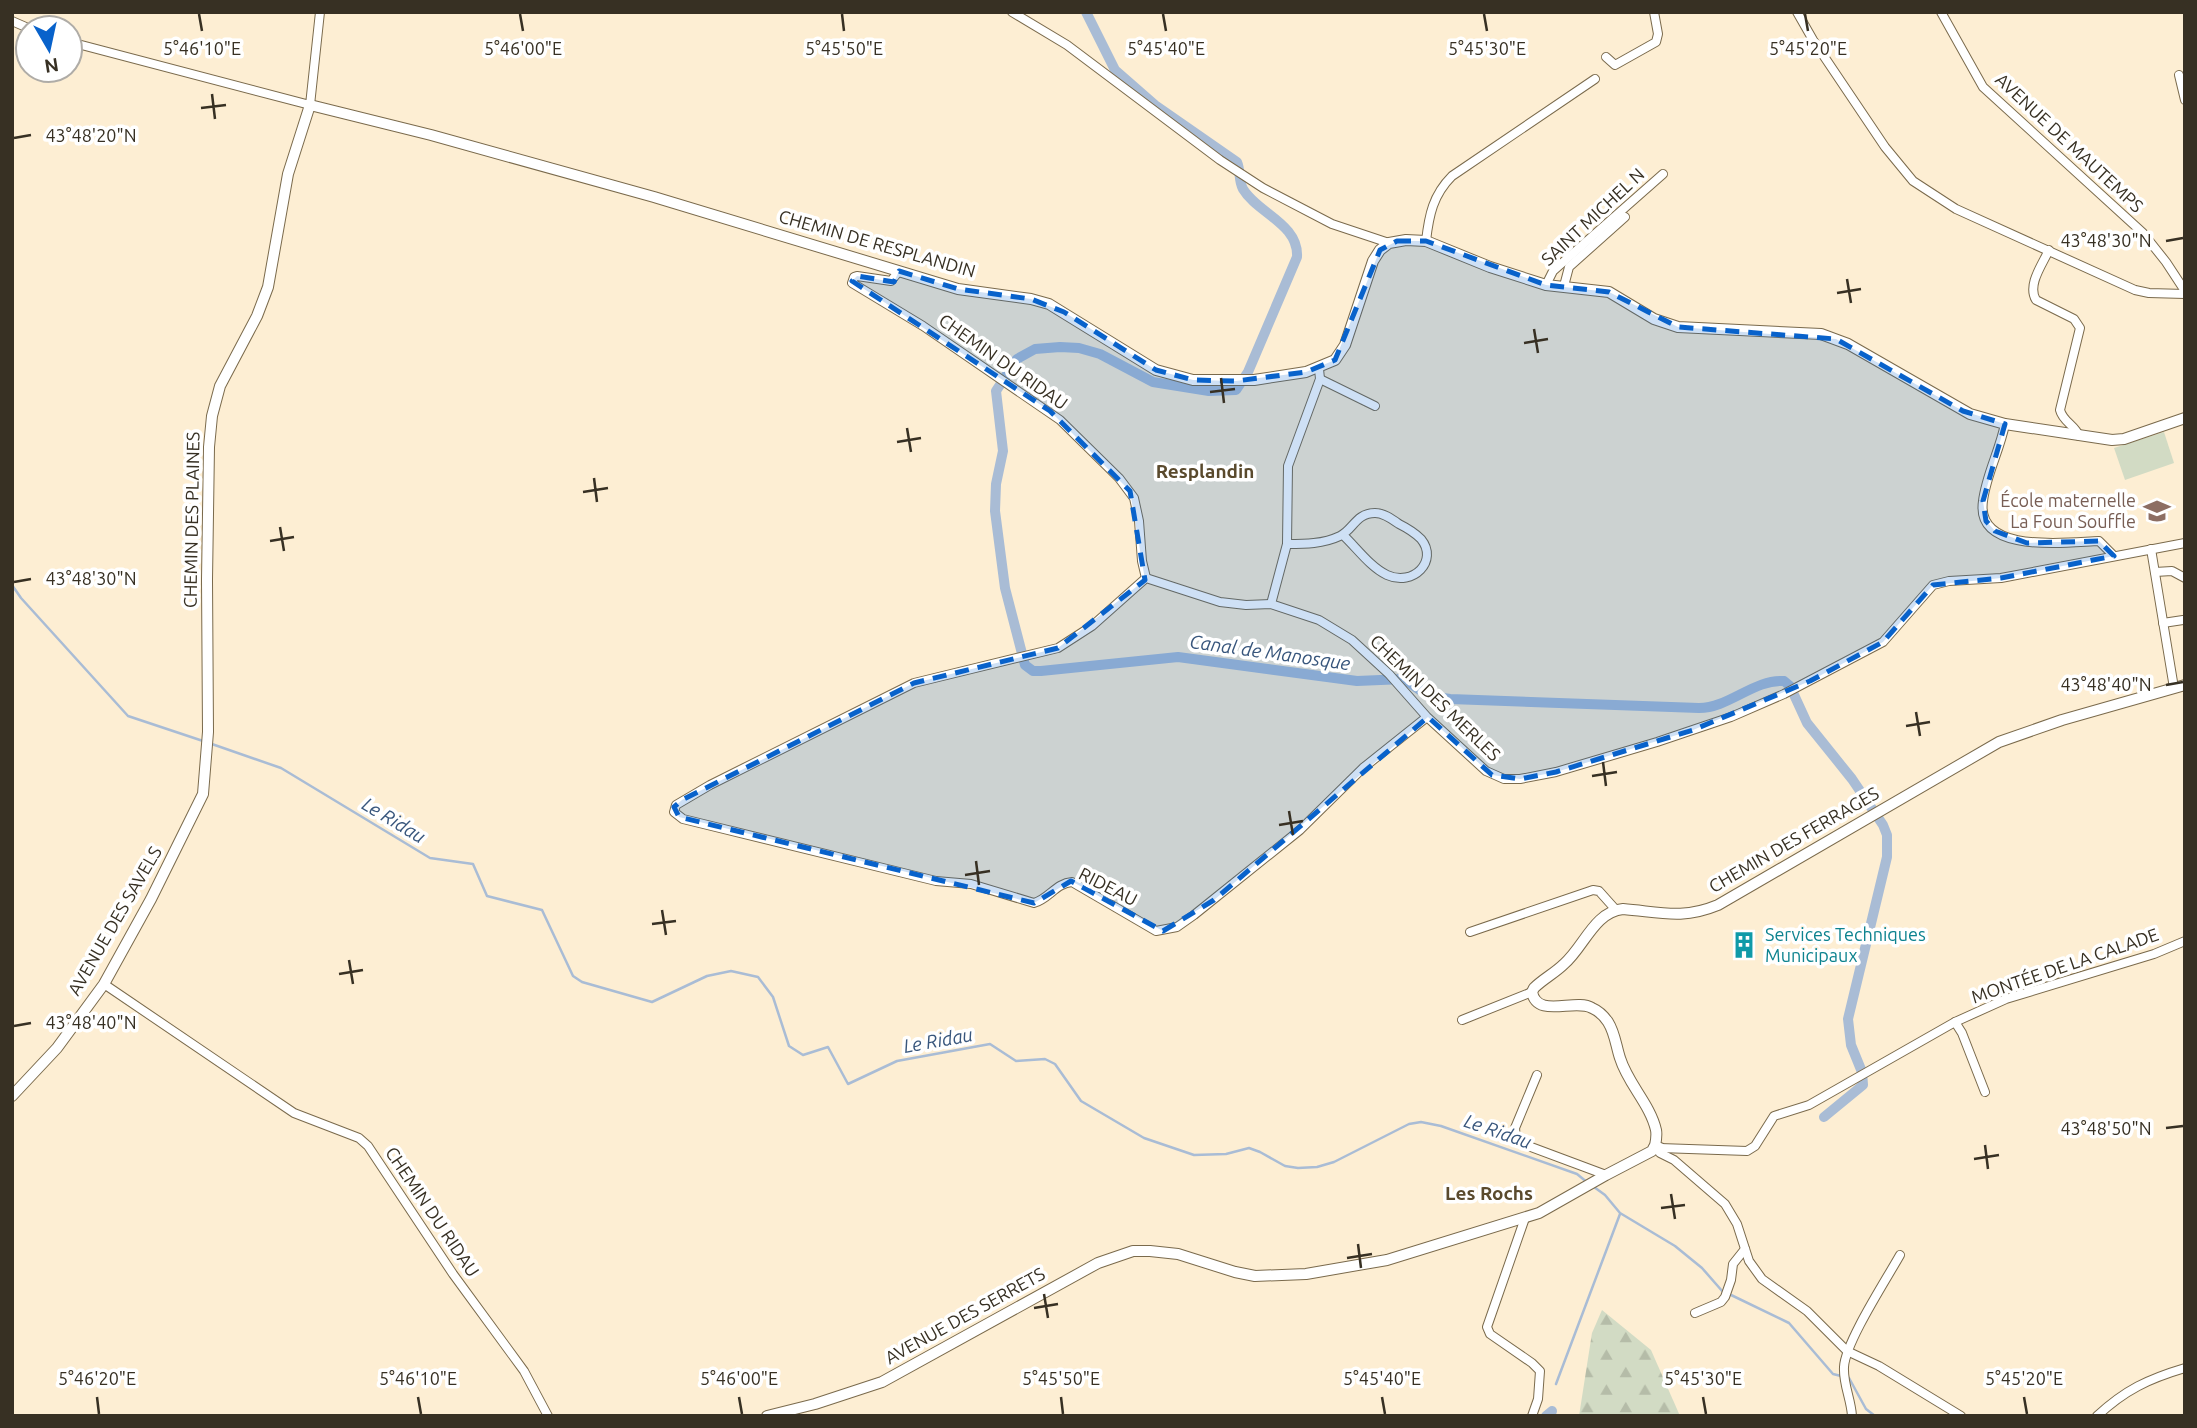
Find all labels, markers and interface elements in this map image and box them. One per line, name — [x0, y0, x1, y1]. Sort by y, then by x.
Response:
north arrow — [14, 14, 84, 84]
text: 5°46'10"E — [163, 38, 241, 58]
text: 5°46'00"E — [484, 38, 562, 58]
text: 5°45'50"E — [805, 38, 883, 58]
text: 5°45'40"E — [1127, 38, 1205, 58]
text: 5°45'30"E — [1448, 38, 1526, 58]
text: 5°45'20"E — [1769, 38, 1847, 58]
text: N — [43, 54, 60, 78]
street label: AVENUE DE MAUTEMPS — [1992, 69, 2147, 216]
text: 43°48'20"N — [45, 125, 137, 145]
street label: SAINT MICHEL N — [1537, 164, 1648, 269]
street label: CHEMIN DE RESPLANDIN — [777, 205, 978, 281]
text: 43°48'30"N — [2060, 230, 2152, 250]
street label: CHEMIN DU RIDAU — [935, 309, 1072, 413]
street label: CHEMIN DES PLAINES — [179, 432, 203, 608]
district label: Resplandin — [1156, 460, 1254, 482]
place label: École maternelle La Foun Souffle — [2000, 489, 2136, 531]
school or university icon: École maternelle La Foun Souffle — [2142, 496, 2172, 526]
text: 43°48'30"N — [45, 568, 137, 588]
water label: Canal de Manosque — [1188, 630, 1352, 674]
street label: CHEMIN DES MERLES — [1367, 630, 1505, 765]
text: 43°48'40"N — [2060, 674, 2152, 694]
street label: CHEMIN DES FERRAGES — [1705, 782, 1882, 896]
water label: Le Ridau — [358, 793, 430, 847]
street label: AVENUE DES SAVELS — [63, 842, 165, 999]
street label: RIDEAU — [1076, 863, 1141, 909]
street label: MONTÉE DE LA CALADE — [1968, 923, 2161, 1007]
place label: Services Techniques Municipaux — [1765, 924, 1926, 965]
building icon: Services Techniques Municipaux — [1729, 930, 1759, 960]
text: 43°48'40"N — [45, 1012, 137, 1032]
water label: Le Ridau — [902, 1023, 974, 1057]
water label: Le Ridau — [1461, 1109, 1535, 1153]
text: 43°48'50"N — [2060, 1118, 2152, 1138]
street label: CHEMIN DU RIDAU — [382, 1143, 484, 1280]
district label: Les Rochs — [1445, 1182, 1533, 1204]
street label: AVENUE DES SERRETS — [881, 1263, 1048, 1367]
text: 5°46'20"E — [58, 1368, 136, 1388]
text: 5°46'10"E — [379, 1368, 457, 1388]
text: 5°46'00"E — [700, 1368, 778, 1388]
text: 5°45'50"E — [1022, 1368, 1100, 1388]
text: 5°45'40"E — [1343, 1368, 1421, 1388]
text: 5°45'30"E — [1664, 1368, 1742, 1388]
text: 5°45'20"E — [1985, 1368, 2063, 1388]

